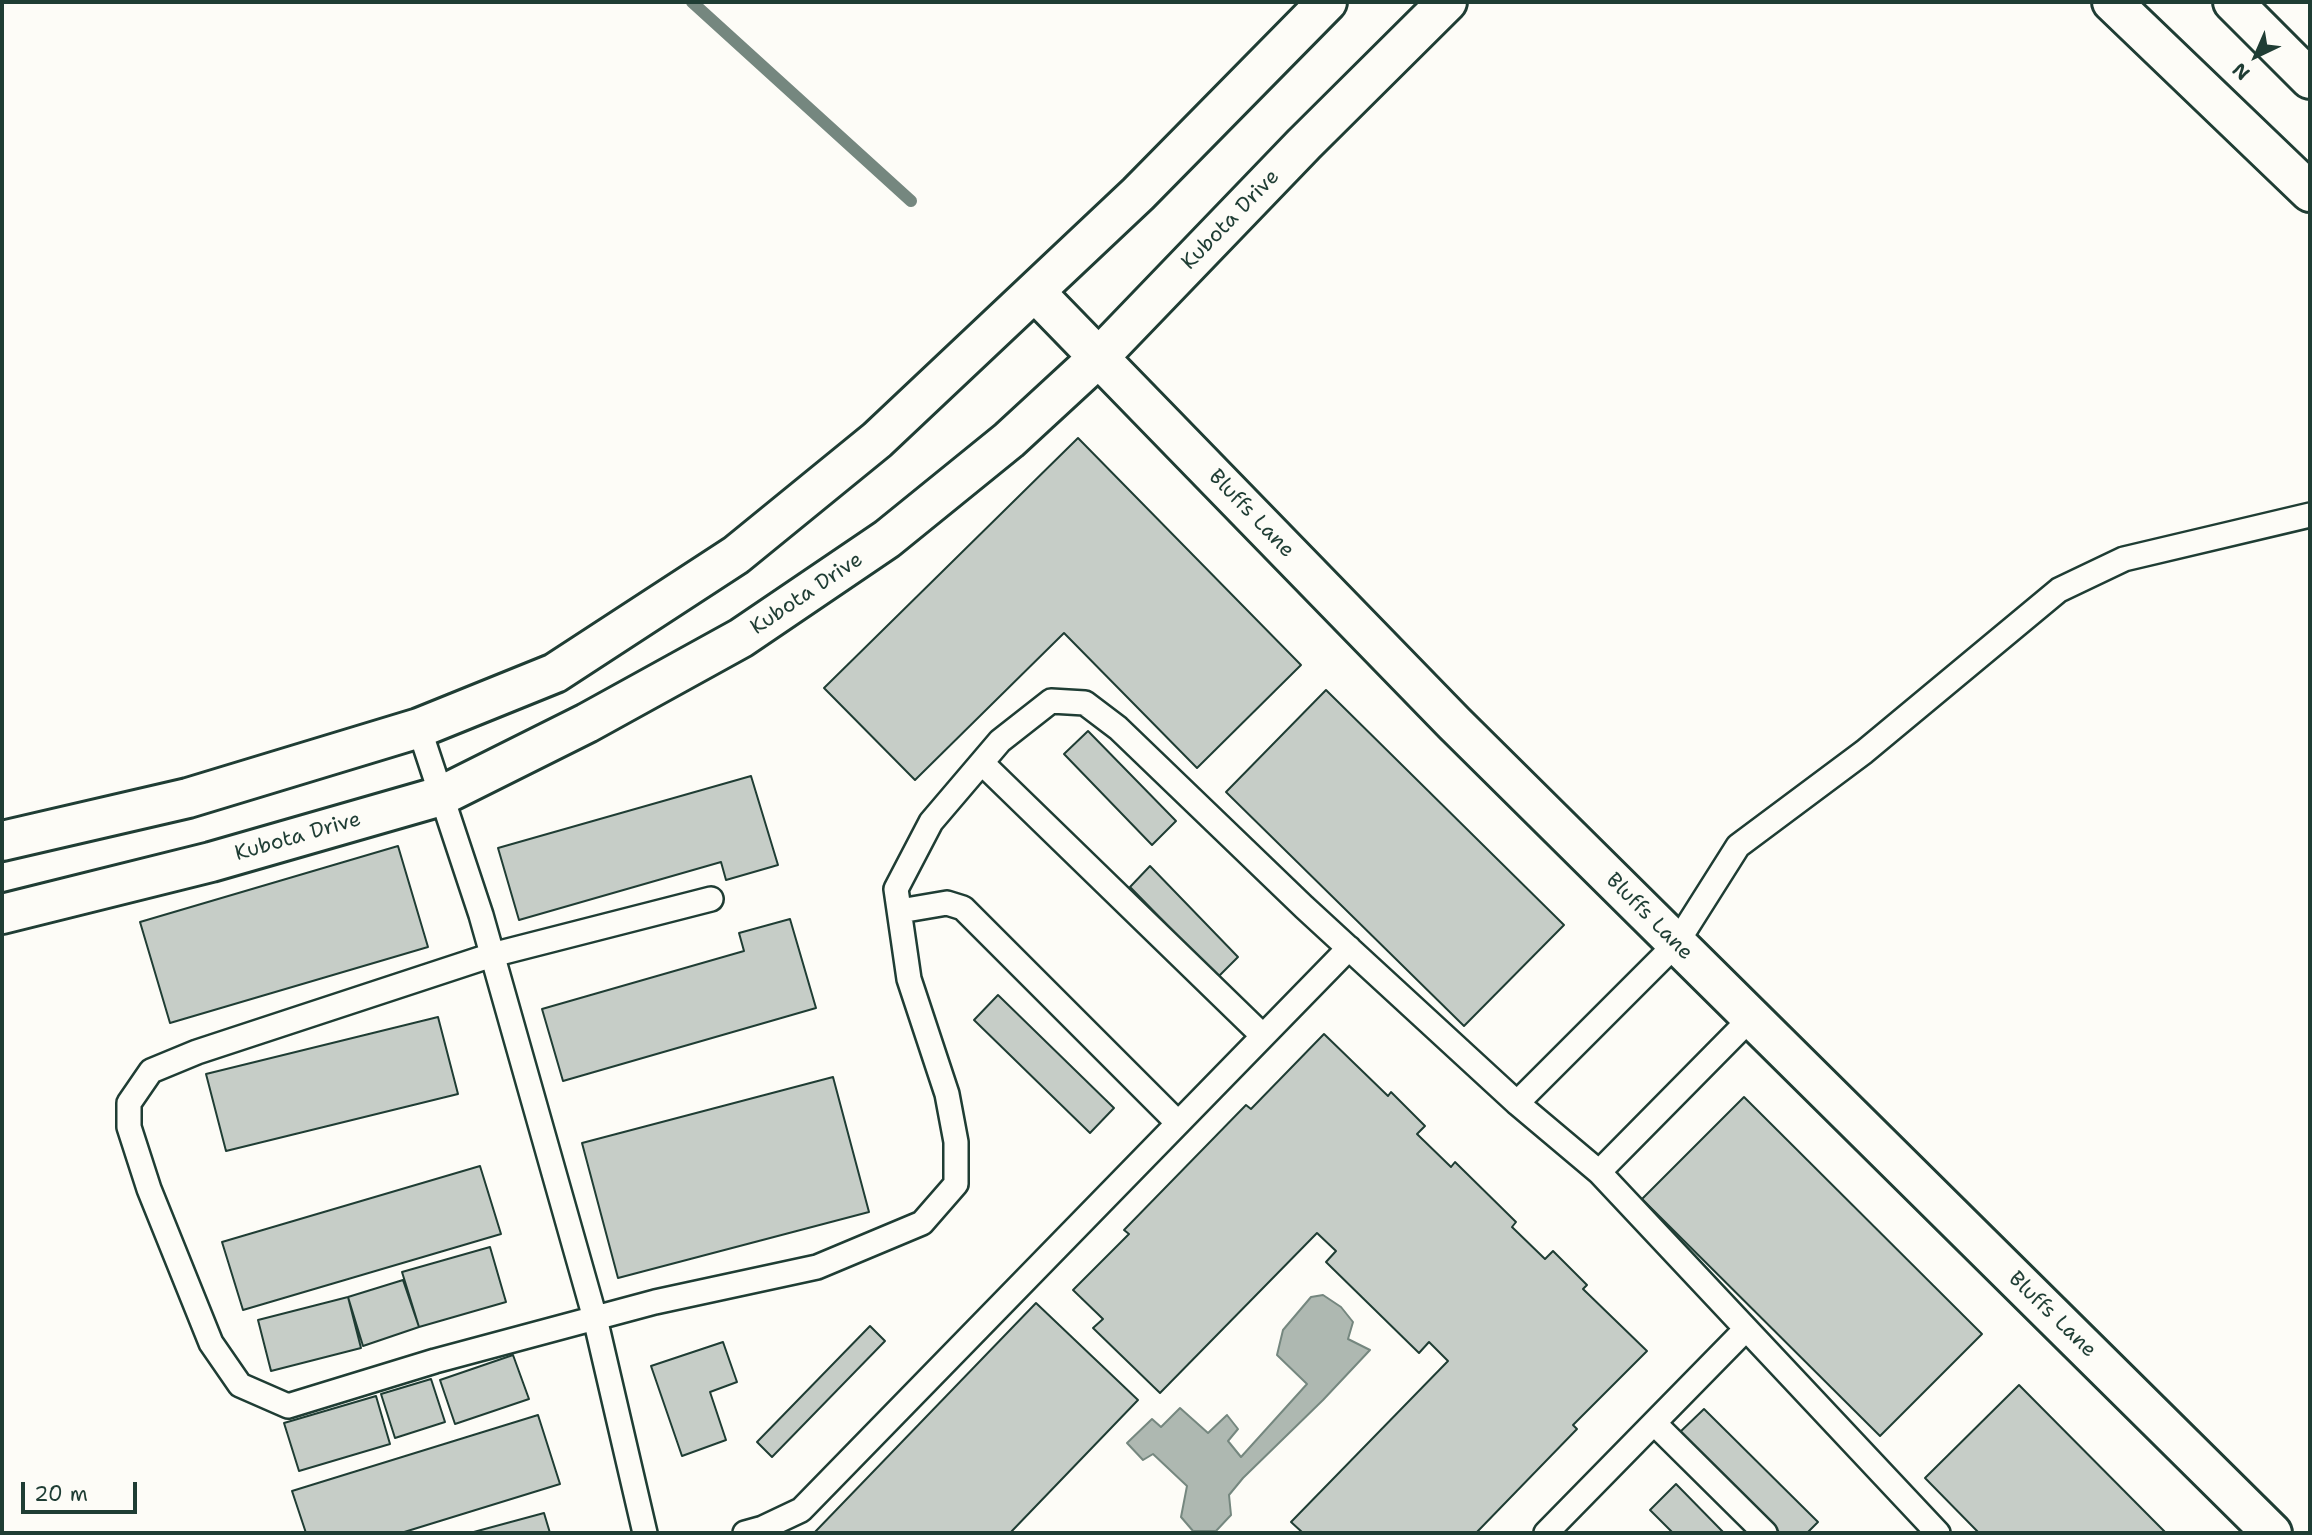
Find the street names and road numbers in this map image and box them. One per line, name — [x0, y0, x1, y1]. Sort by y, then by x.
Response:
street label: Kubota Drive — [1177, 165, 1285, 275]
street label: Bluffs Lane — [1203, 465, 1299, 563]
street label: Kubota Drive — [746, 547, 868, 641]
street label: Kubota Drive — [232, 807, 364, 867]
street label: Bluffs Lane — [1600, 868, 1698, 966]
street label: Bluffs Lane — [2003, 1267, 2101, 1363]

